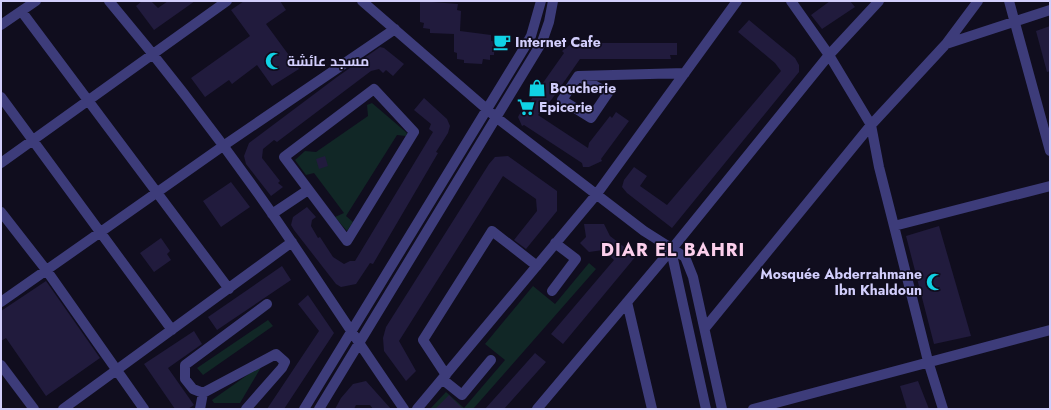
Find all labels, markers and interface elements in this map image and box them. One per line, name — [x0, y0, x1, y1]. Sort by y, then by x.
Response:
cafe icon: Internet Cafe — [492, 32, 512, 52]
place label: Internet Cafe — [515, 32, 601, 52]
mosque icon: مسجد عائشة — [264, 51, 284, 71]
place label: مسجد عائشة — [287, 51, 369, 71]
shop icon: Boucherie — [527, 78, 547, 98]
place label: Boucherie — [550, 78, 616, 98]
supermarket icon: Epicerie — [516, 97, 536, 117]
place label: Epicerie — [539, 97, 593, 117]
district label: DIAR EL BAHRI — [601, 237, 745, 263]
place label: Mosquée Abderrahmane Ibn Khaldoun — [760, 264, 922, 300]
mosque icon: Mosquée Abderrahmane Ibn Khaldoun — [925, 272, 945, 292]

